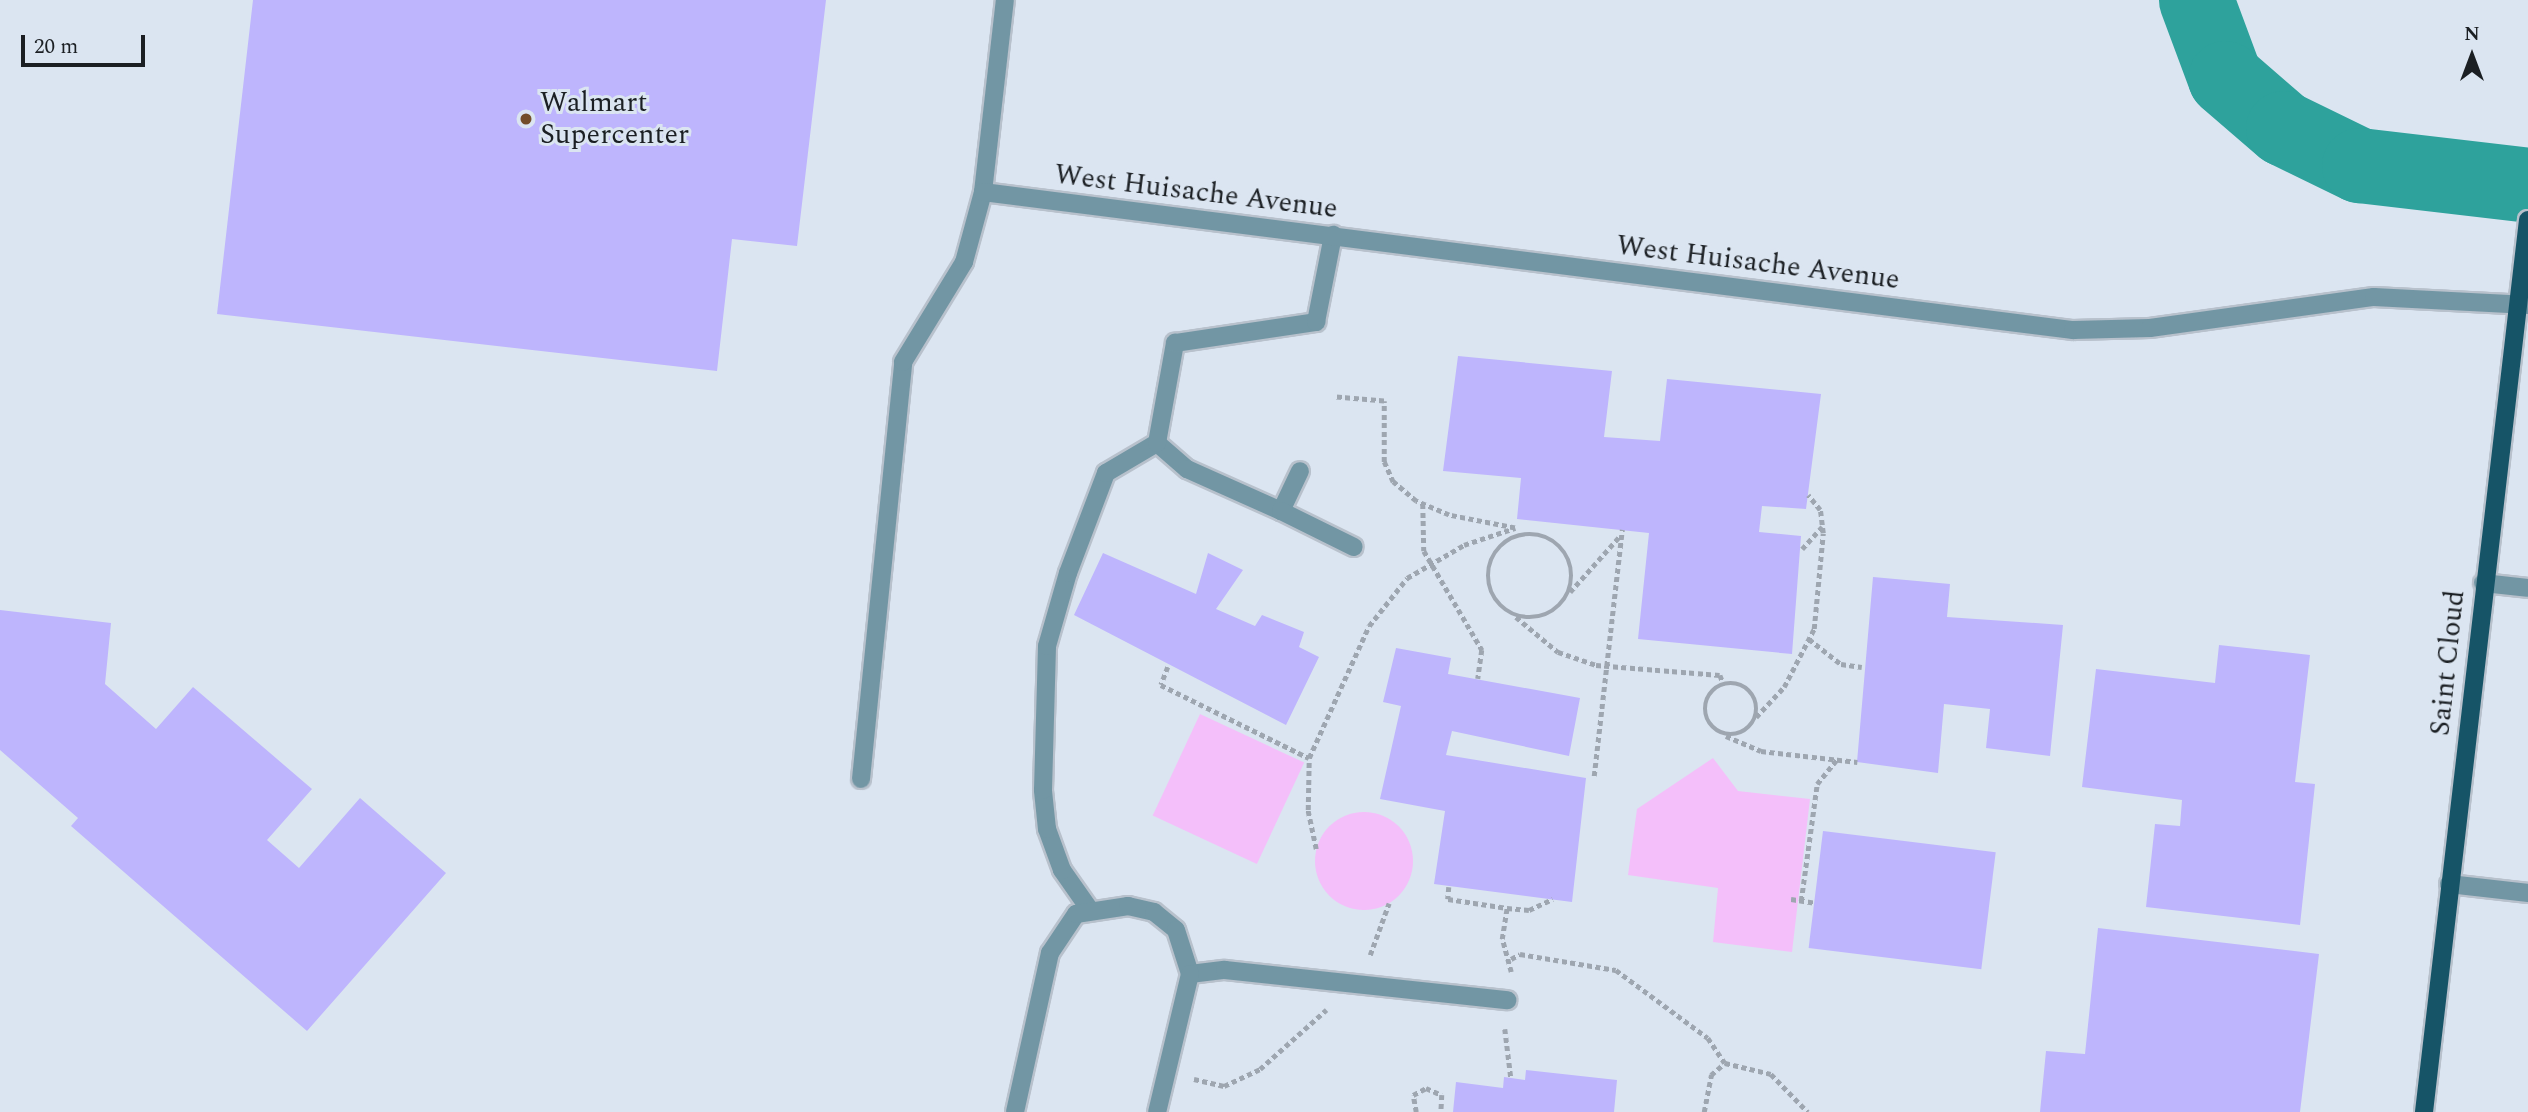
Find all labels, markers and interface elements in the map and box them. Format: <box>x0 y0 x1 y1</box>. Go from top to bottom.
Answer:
text: N <box>2464 20 2480 49</box>
scale bar <box>24 21 149 65</box>
north arrow <box>2437 21 2507 91</box>
text: 20 m <box>34 31 78 63</box>
place label: Walmart Supercenter <box>540 86 689 152</box>
marker: Walmart Supercenter <box>518 111 534 127</box>
street label: West Huisache Avenue <box>1053 158 1339 226</box>
street label: West Huisache Avenue <box>1615 229 1901 297</box>
street label: Saint Cloud <box>2424 589 2472 737</box>

